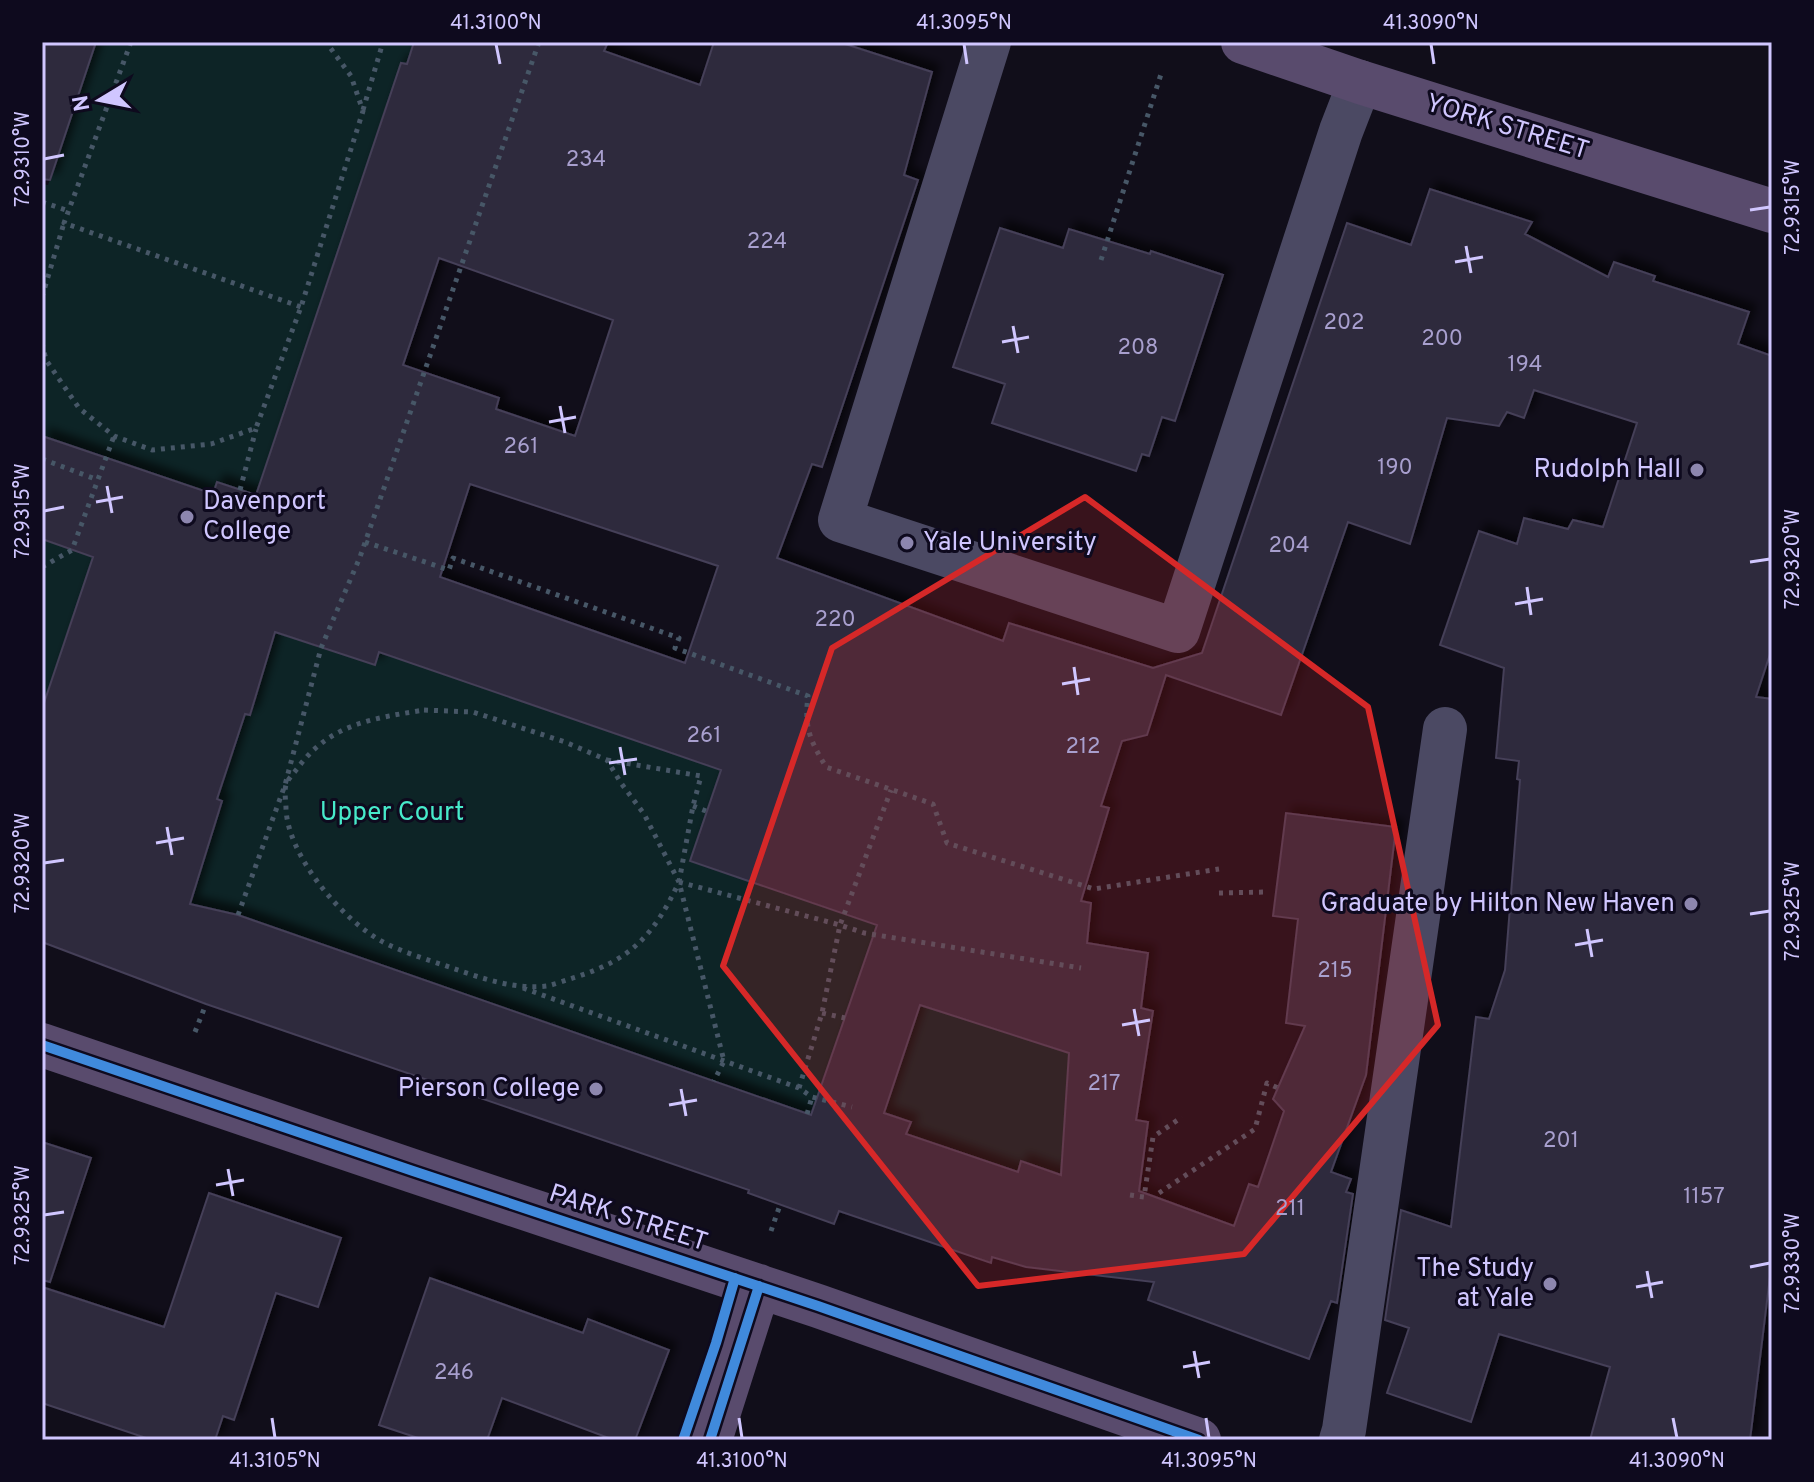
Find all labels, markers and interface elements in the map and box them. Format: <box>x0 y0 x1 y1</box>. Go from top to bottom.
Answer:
text: 41.3100°N <box>450 11 542 37</box>
text: 41.3095°N <box>916 11 1012 37</box>
text: 41.3090°N <box>1383 11 1479 37</box>
north arrow <box>60 60 140 140</box>
street label: YORK STREET <box>1421 87 1593 169</box>
text: N <box>68 93 97 113</box>
text: 72.9310°W <box>11 111 37 207</box>
house number: 234 <box>566 147 606 174</box>
text: 72.9315°W <box>1781 159 1807 255</box>
house number: 224 <box>747 229 787 256</box>
house number: 202 <box>1323 310 1365 337</box>
house number: 200 <box>1421 326 1463 353</box>
house number: 208 <box>1117 335 1159 362</box>
house number: 194 <box>1507 352 1543 379</box>
house number: 261 <box>504 434 538 461</box>
place label: Rudolph Hall <box>1534 454 1681 487</box>
house number: 190 <box>1377 455 1413 482</box>
marker: Rudolph Hall <box>1688 461 1706 479</box>
text: 72.9315°W <box>11 463 37 559</box>
place label: Davenport College <box>203 486 326 549</box>
marker: Davenport College <box>178 508 196 526</box>
text: 72.9320°W <box>1781 509 1807 609</box>
place label: Yale University <box>923 527 1097 560</box>
house number: 204 <box>1268 533 1310 560</box>
marker: Yale University <box>898 534 916 552</box>
house number: 220 <box>814 607 856 634</box>
house number: 261 <box>687 723 721 750</box>
house number: 212 <box>1065 734 1101 761</box>
park label: Upper Court <box>320 797 464 830</box>
text: 72.9320°W <box>11 813 37 913</box>
text: 72.9325°W <box>1781 861 1807 961</box>
place label: Graduate by Hilton New Haven <box>1320 888 1675 921</box>
marker: Graduate by Hilton New Haven <box>1682 895 1700 913</box>
house number: 215 <box>1317 958 1353 985</box>
house number: 217 <box>1087 1071 1121 1098</box>
place label: Pierson College <box>398 1073 580 1106</box>
marker: Pierson College <box>587 1080 605 1098</box>
house number: 201 <box>1543 1128 1579 1155</box>
text: 72.9325°W <box>11 1165 37 1265</box>
street label: PARK STREET <box>544 1178 712 1260</box>
house number: 1157 <box>1683 1184 1725 1211</box>
house number: 211 <box>1275 1196 1305 1223</box>
text: 72.9330°W <box>1781 1213 1807 1313</box>
place label: The Study at Yale <box>1416 1253 1534 1316</box>
marker: The Study at Yale <box>1541 1275 1559 1293</box>
house number: 246 <box>434 1360 474 1387</box>
text: 41.3105°N <box>229 1449 321 1475</box>
text: 41.3100°N <box>696 1449 788 1475</box>
text: 41.3095°N <box>1161 1449 1257 1475</box>
text: 41.3090°N <box>1629 1449 1725 1475</box>

